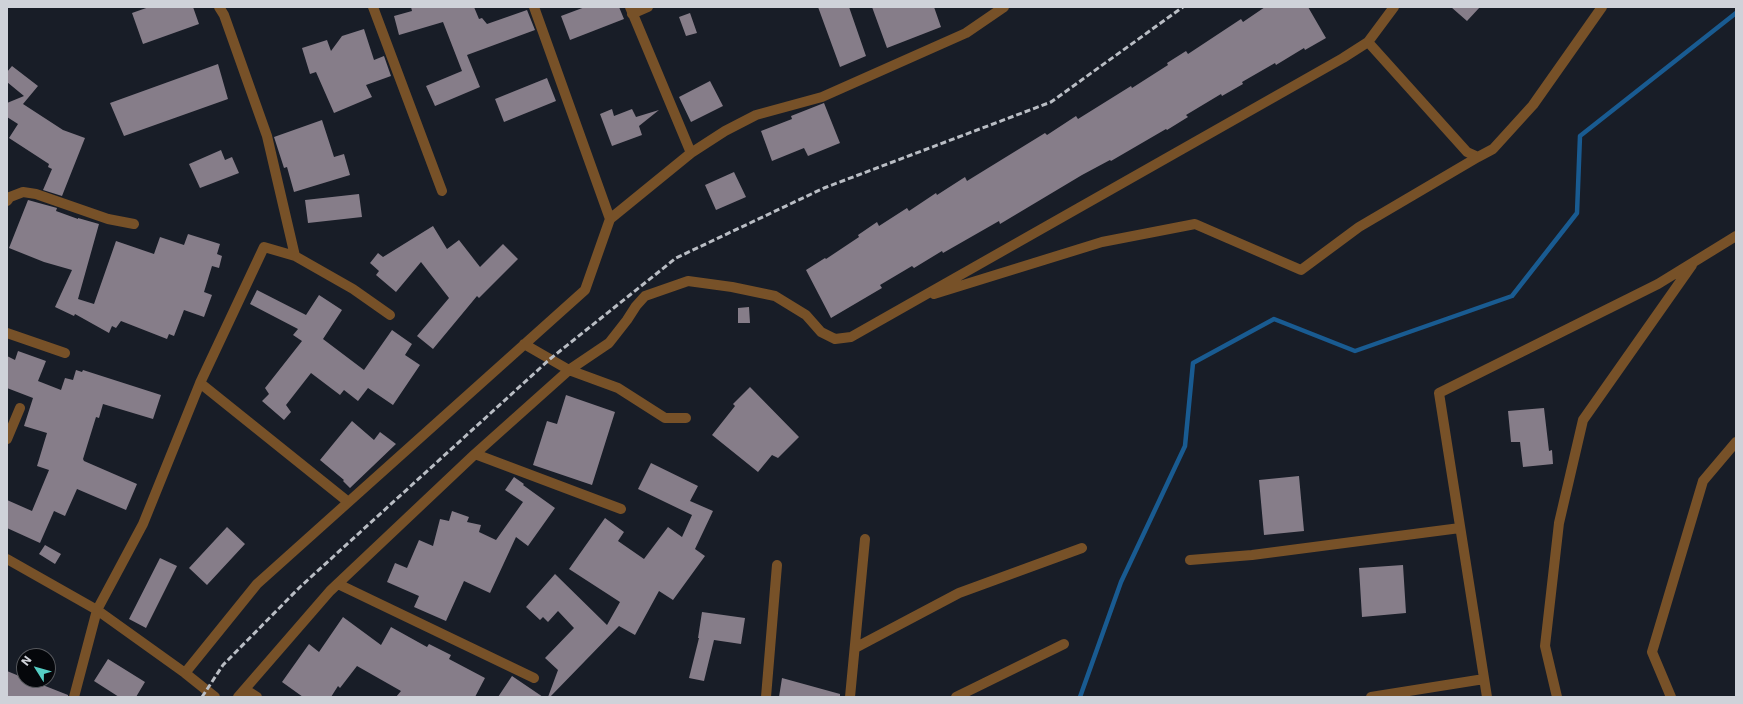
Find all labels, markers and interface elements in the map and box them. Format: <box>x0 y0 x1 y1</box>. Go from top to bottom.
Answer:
north arrow <box>16 648 56 688</box>
text: N <box>19 653 35 669</box>

